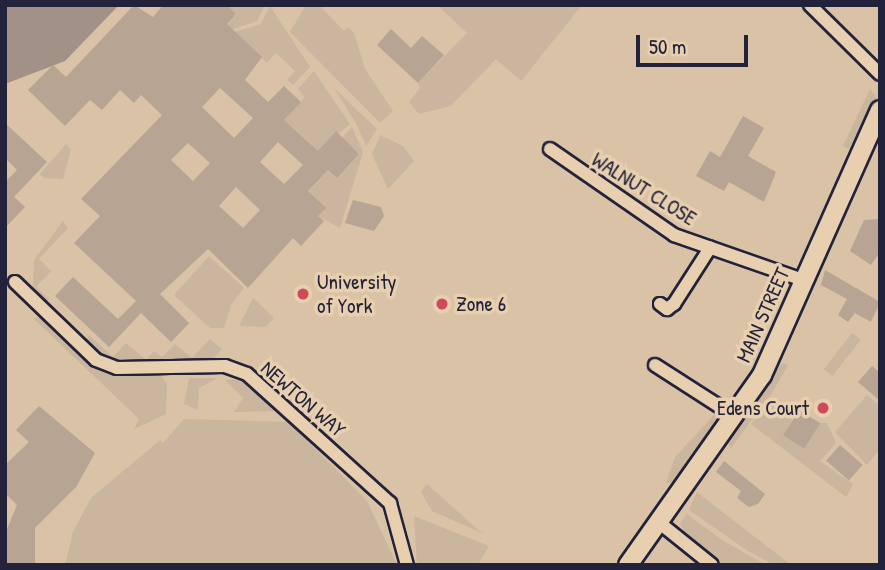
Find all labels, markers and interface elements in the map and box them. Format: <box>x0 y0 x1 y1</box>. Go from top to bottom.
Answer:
scale bar <box>640 21 752 65</box>
text: 50 m <box>649 32 686 61</box>
street label: WALNUT CLOSE <box>587 147 701 231</box>
street label: MAIN STREET <box>731 264 795 366</box>
place label: University of York <box>317 269 396 319</box>
marker: University of York <box>295 286 311 302</box>
place label: Zone 6 <box>456 291 506 317</box>
marker: Zone 6 <box>434 296 450 312</box>
street label: NEWTON WAY <box>256 356 350 442</box>
place label: Edens Court <box>717 395 809 421</box>
marker: Edens Court <box>815 400 831 416</box>

